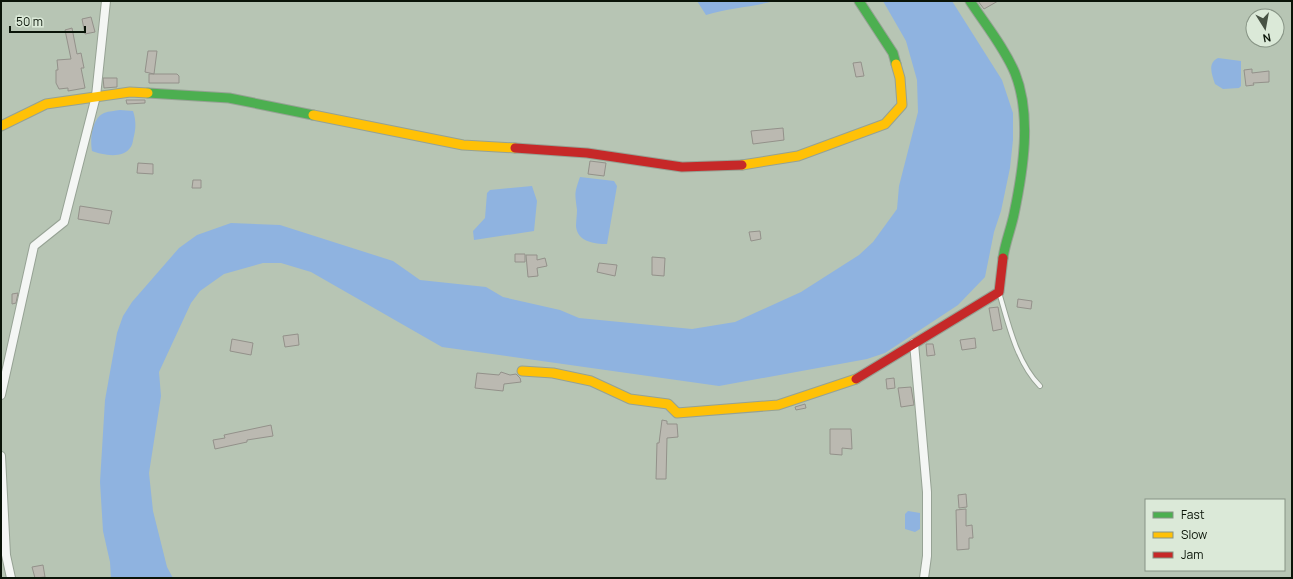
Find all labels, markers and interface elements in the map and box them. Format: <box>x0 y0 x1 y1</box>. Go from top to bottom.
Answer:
scale bar <box>10 8 85 34</box>
north arrow <box>1245 8 1285 48</box>
text: 50 m <box>16 13 43 30</box>
text: N <box>1262 30 1272 46</box>
legend <box>1145 499 1285 571</box>
text: Fast <box>1181 506 1205 523</box>
text: Slow <box>1181 526 1207 543</box>
text: Jam <box>1181 546 1203 563</box>

